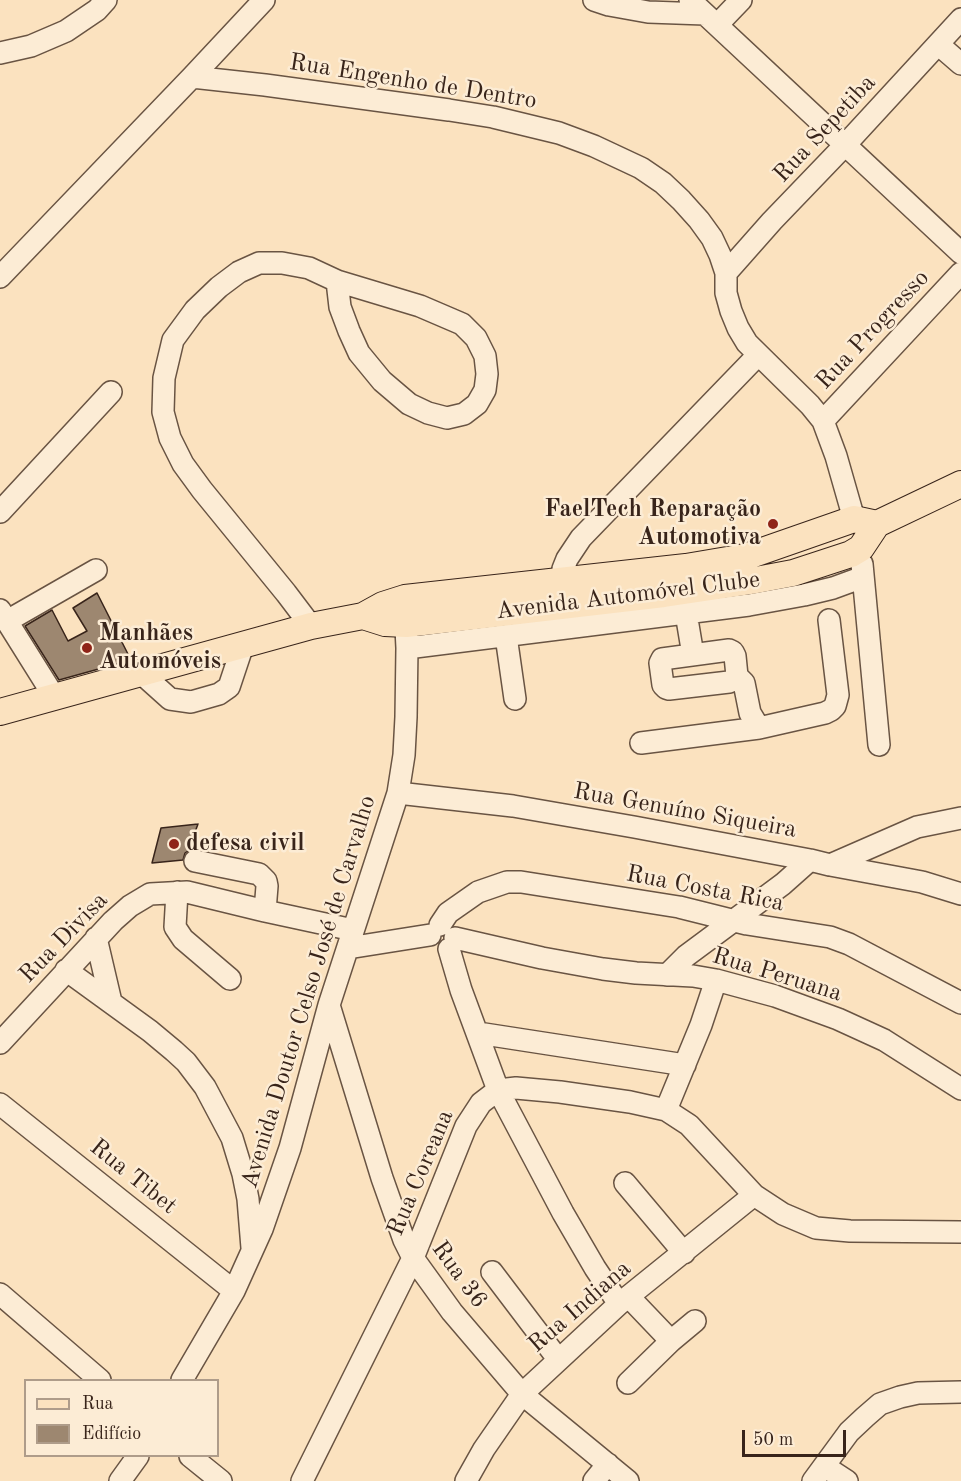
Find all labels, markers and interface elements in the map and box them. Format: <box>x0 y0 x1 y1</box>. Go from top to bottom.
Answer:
street label: Rua Engenho de Dentro <box>287 48 539 116</box>
street label: Rua Sepetiba <box>768 69 882 189</box>
street label: Rua Progresso <box>810 264 936 396</box>
place label: FaelTech Reparação Automotiva <box>544 496 761 552</box>
marker: FaelTech Reparação Automotiva <box>766 517 780 531</box>
street label: Avenida Automóvel Clube <box>494 566 762 626</box>
place label: Manhães Automóveis <box>99 620 221 676</box>
marker: Manhães Automóveis <box>80 641 94 655</box>
street label: Rua Genuíno Siqueira <box>571 777 799 845</box>
street label: Avenida Doutor Celso José de Carvalho <box>235 792 383 1192</box>
place label: defesa civil <box>186 830 305 858</box>
marker: defesa civil <box>167 837 181 851</box>
street label: Rua Costa Rica <box>624 860 786 918</box>
street label: Rua Divisa <box>14 887 114 989</box>
street label: Rua Peruana <box>709 942 845 1008</box>
street label: Rua Coreana <box>382 1106 460 1240</box>
street label: Rua Tibet <box>84 1133 182 1221</box>
street label: Rua 36 <box>425 1236 493 1314</box>
street label: Rua Indiana <box>523 1255 637 1359</box>
legend <box>24 1379 219 1457</box>
text: Rua <box>82 1395 113 1413</box>
scale bar <box>745 1418 848 1456</box>
text: Edifício <box>82 1425 141 1443</box>
text: 50 m <box>753 1431 793 1449</box>

